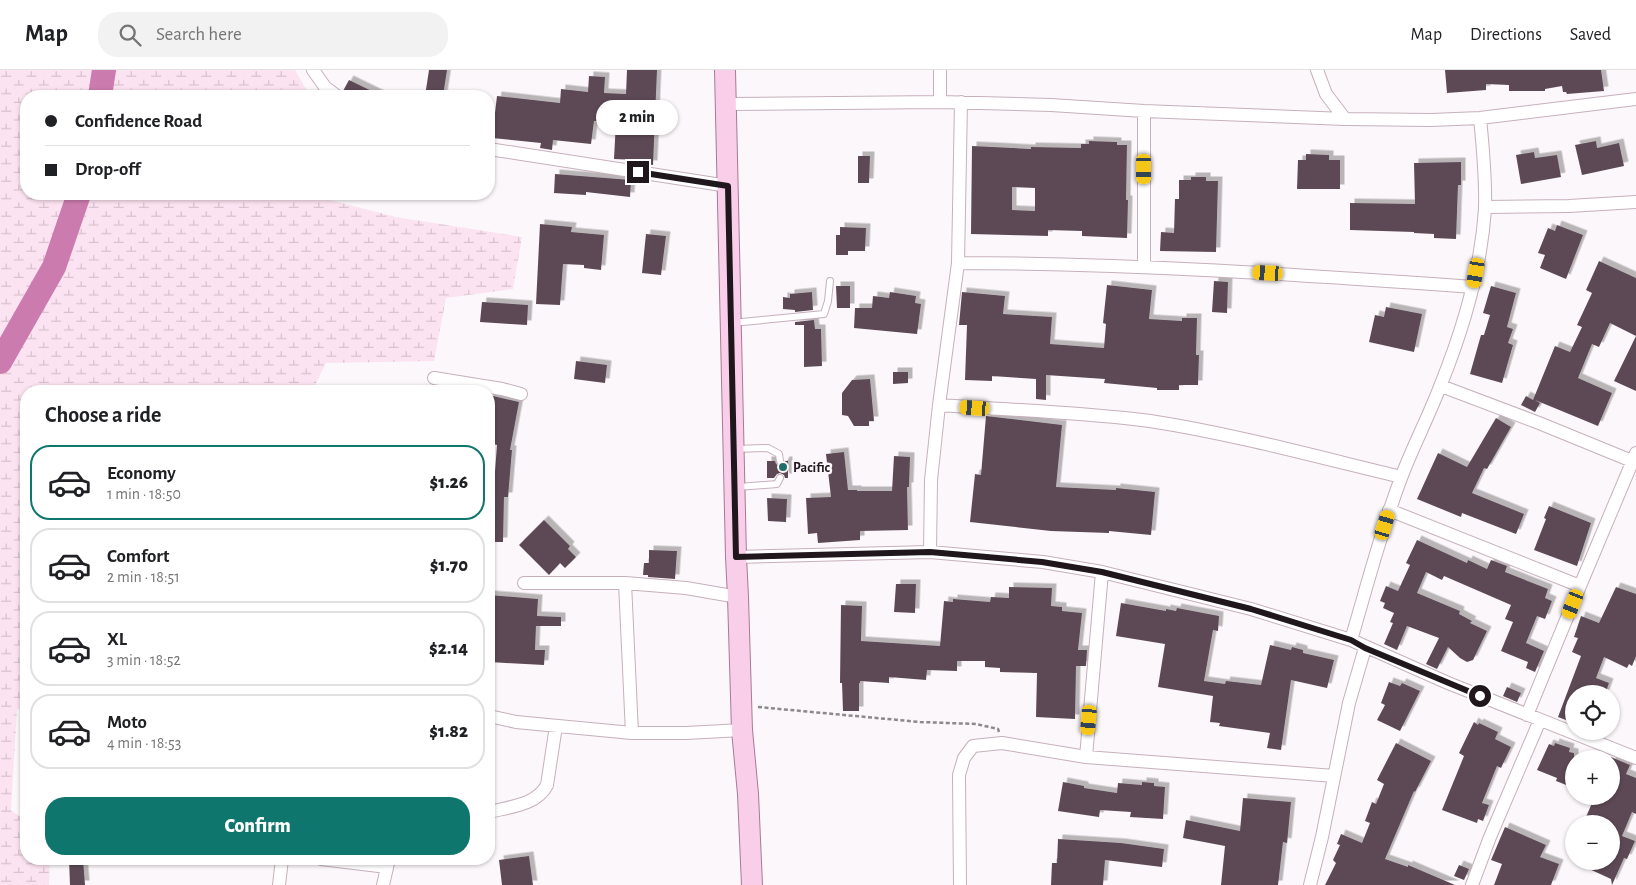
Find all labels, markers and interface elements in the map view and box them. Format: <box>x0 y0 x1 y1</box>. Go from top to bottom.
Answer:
search box <box>98 12 448 57</box>
icon: search <box>116 21 144 49</box>
text: Map <box>25 22 68 46</box>
text: Search here <box>156 25 242 44</box>
text: Map <box>1411 26 1442 44</box>
text: Directions <box>1470 26 1542 44</box>
text: Saved <box>1570 26 1611 44</box>
callout: 2 min <box>597 99 679 134</box>
text: 2 min <box>619 109 655 125</box>
text: Confidence Road <box>75 112 202 131</box>
car <box>1136 154 1151 184</box>
text: Drop-off <box>75 160 140 179</box>
route end <box>627 161 649 183</box>
car <box>1466 257 1485 289</box>
car <box>1252 265 1283 281</box>
car <box>959 399 990 417</box>
text: Choose a ride <box>45 404 161 426</box>
icon: car <box>47 460 92 505</box>
marker: Pacific <box>777 461 789 473</box>
place label: Pacific <box>793 461 831 475</box>
text: Economy <box>107 464 176 483</box>
text: $1.26 <box>430 473 468 492</box>
text: 1 min · 18:50 <box>107 486 181 502</box>
car <box>1373 508 1396 542</box>
icon: car <box>47 543 92 588</box>
text: Comfort <box>107 547 169 566</box>
text: $1.70 <box>430 556 468 575</box>
text: 2 min · 18:51 <box>107 569 180 585</box>
car <box>1560 587 1585 621</box>
icon: car <box>47 626 92 671</box>
text: XL <box>107 630 127 649</box>
text: $2.14 <box>429 639 468 658</box>
text: 3 min · 18:52 <box>107 652 181 668</box>
route start <box>1469 685 1491 707</box>
map controls <box>1565 685 1620 870</box>
button: locate <box>1565 685 1620 740</box>
car <box>1080 704 1097 736</box>
icon: car <box>47 709 92 754</box>
text: Moto <box>107 713 147 732</box>
text: $1.82 <box>429 722 468 741</box>
text: 4 min · 18:53 <box>107 735 181 751</box>
button: + <box>1565 750 1620 805</box>
button: Confirm <box>45 797 470 855</box>
button: − <box>1565 815 1620 870</box>

